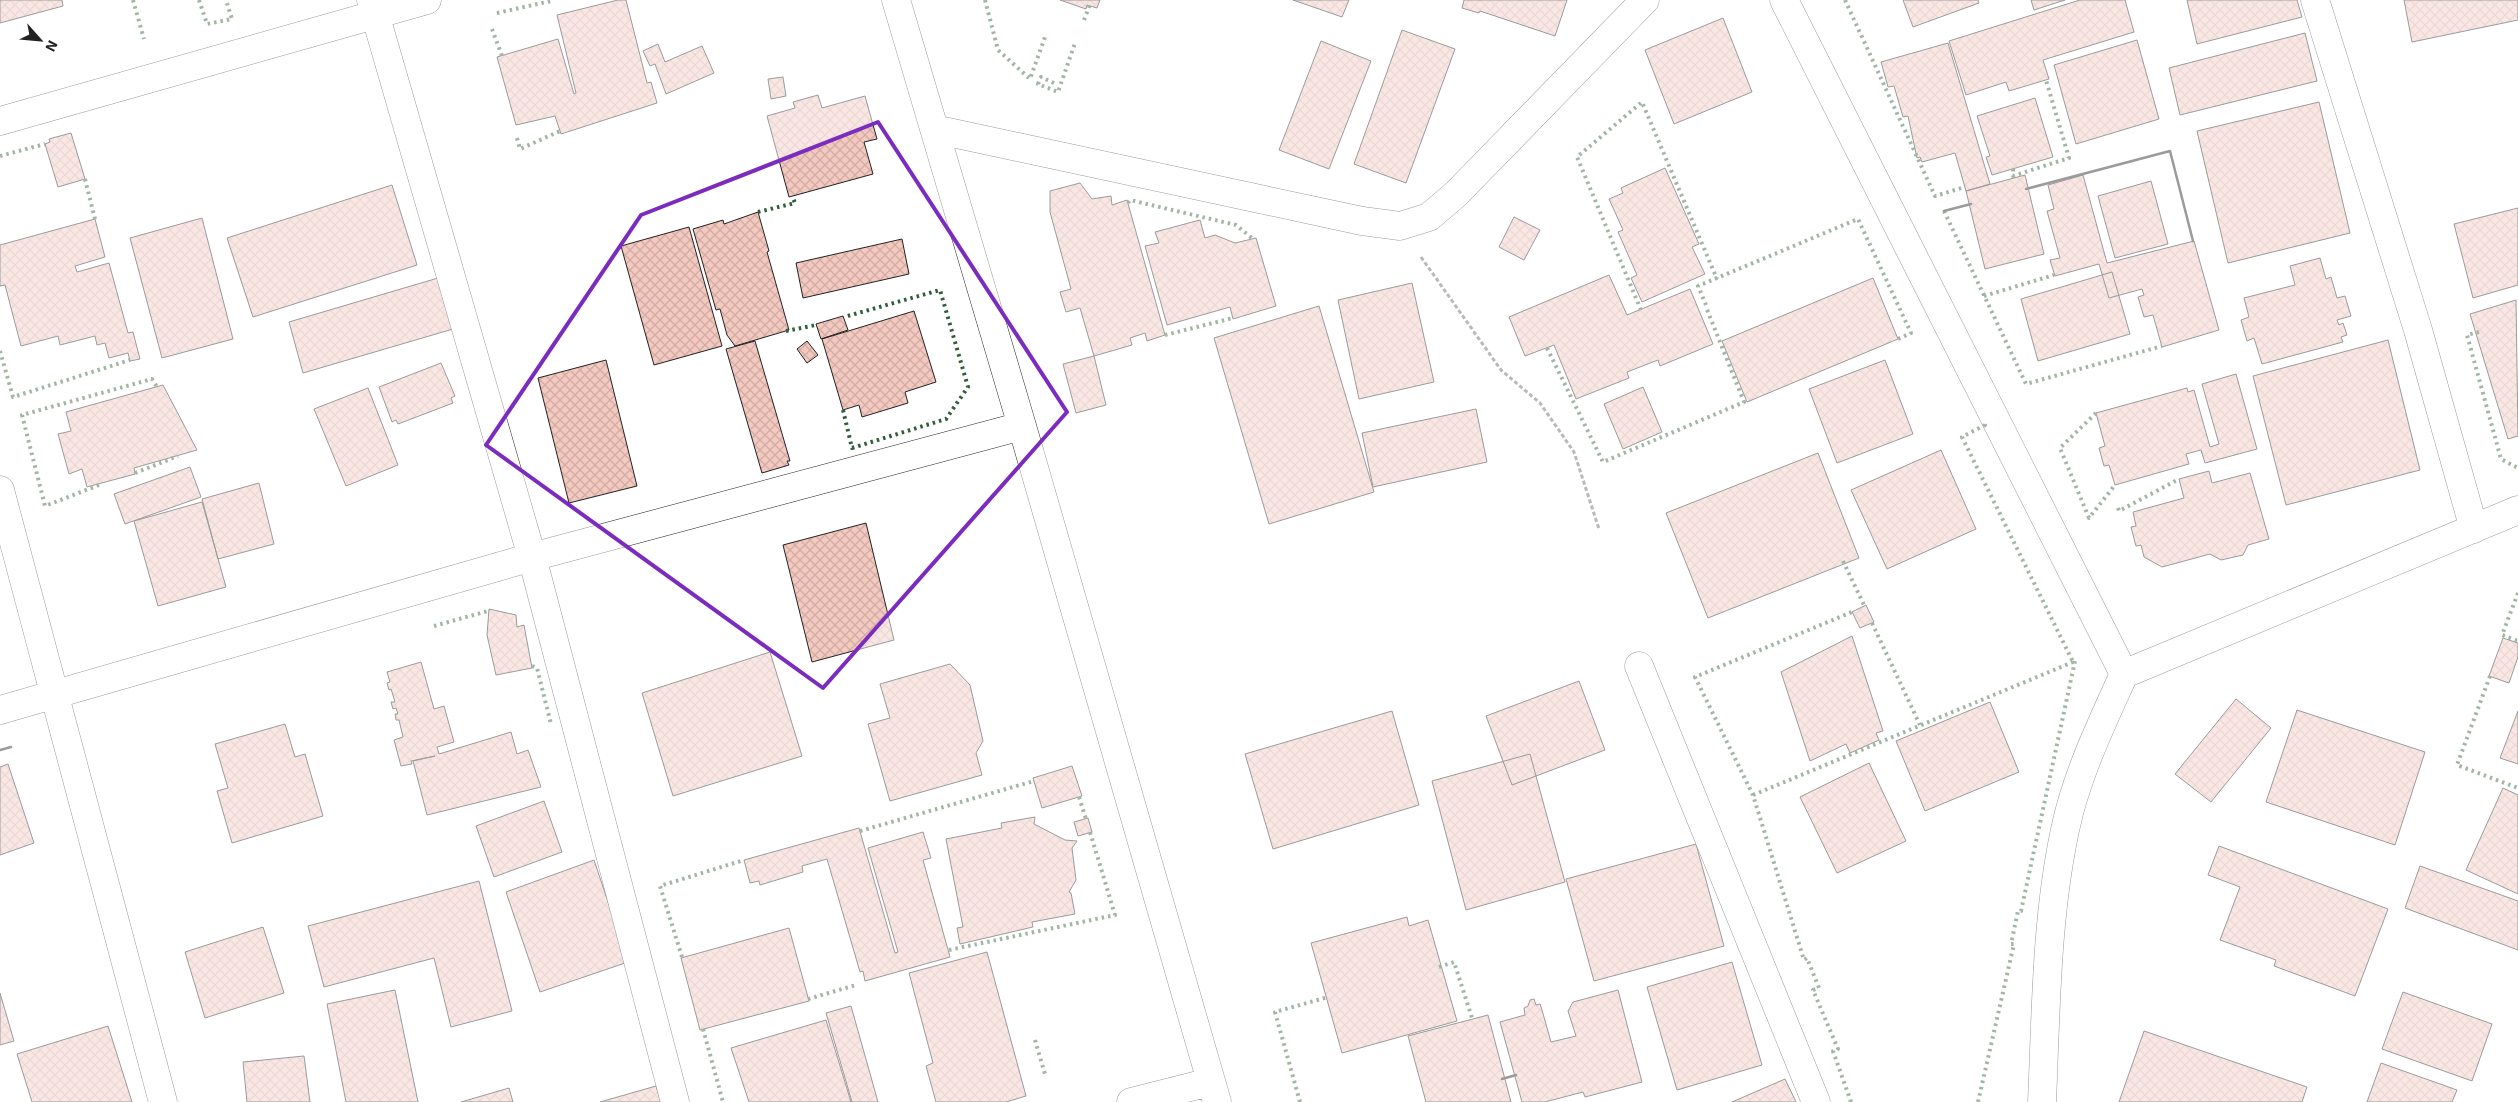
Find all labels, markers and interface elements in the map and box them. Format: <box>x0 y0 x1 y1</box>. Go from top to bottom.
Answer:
north arrow <box>15 15 65 65</box>
text: N <box>42 38 62 54</box>

